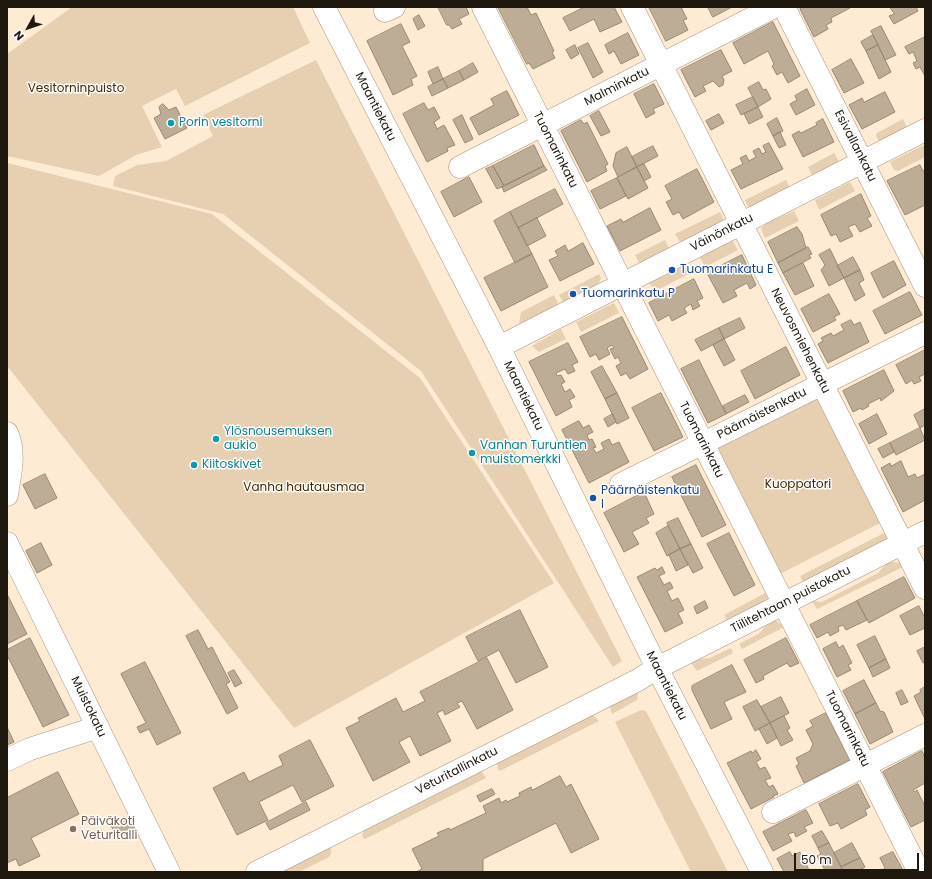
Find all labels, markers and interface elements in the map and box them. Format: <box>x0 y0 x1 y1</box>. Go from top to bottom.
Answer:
north arrow <box>8 8 48 48</box>
text: N <box>10 27 28 44</box>
street label: Malminkatu <box>582 65 652 109</box>
street label: Maantiekatu <box>351 70 399 144</box>
park label: Vesitorninpuisto <box>28 82 124 96</box>
street label: Esivallankatu <box>831 108 879 184</box>
street label: Tuomarinkatu <box>530 109 580 191</box>
place label: Porin vesitorni <box>179 116 262 130</box>
marker: Porin vesitorni <box>166 118 176 128</box>
street label: Väinönkatu <box>688 211 756 255</box>
place label: Tuomarinkatu E <box>680 263 773 277</box>
marker: Tuomarinkatu E <box>667 265 677 275</box>
street label: Neuvosmiehenkatu <box>767 286 833 396</box>
place label: Tuomarinkatu P <box>581 287 675 301</box>
marker: Tuomarinkatu P <box>568 289 578 299</box>
street label: Maantiekatu <box>500 359 546 433</box>
street label: Päärnäistenkatu <box>715 385 809 443</box>
street label: Tuomarinkatu <box>676 399 726 481</box>
place label: Ylösnousemuksen aukio <box>224 425 332 453</box>
marker: Ylösnousemuksen aukio <box>211 434 221 444</box>
place label: Vanhan Turuntien muistomerkki <box>480 439 587 467</box>
marker: Vanhan Turuntien muistomerkki <box>467 448 477 458</box>
place label: Kiitoskivet <box>202 458 261 472</box>
marker: Kiitoskivet <box>189 460 199 470</box>
park label: Kuoppatori <box>765 478 831 492</box>
park label: Vanha hautausmaa <box>243 481 365 495</box>
place label: Päärnäistenkatu I <box>601 484 699 512</box>
marker: Päärnäistenkatu I <box>588 493 598 503</box>
street label: Tiilitehtaan puistokatu <box>729 563 853 637</box>
street label: Maantiekatu <box>642 649 690 723</box>
street label: Muistokatu <box>67 674 109 740</box>
street label: Tuomarinkatu <box>822 688 872 770</box>
street label: Veturitallinkatu <box>413 744 501 798</box>
place label: Päiväkoti Veturitalli <box>81 815 137 843</box>
marker: Päiväkoti Veturitalli <box>68 824 78 834</box>
scale bar <box>796 845 921 871</box>
text: 50 m <box>801 851 832 868</box>

